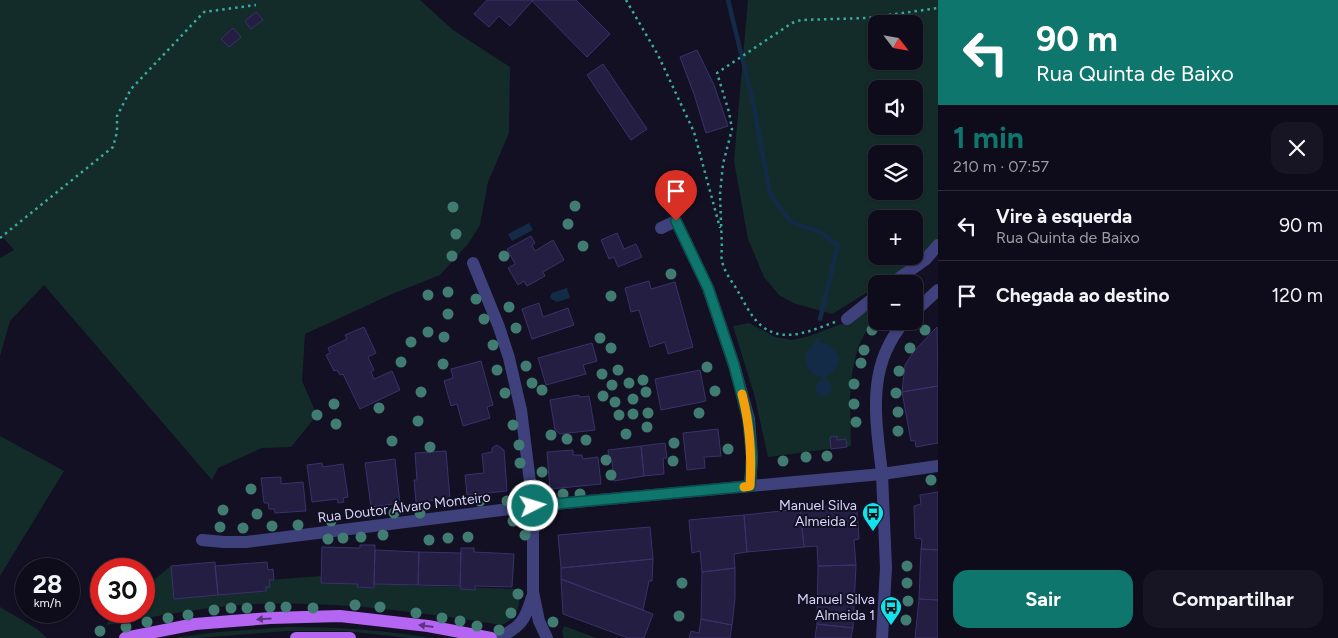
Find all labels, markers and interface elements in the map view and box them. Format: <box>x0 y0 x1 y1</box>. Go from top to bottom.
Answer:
north arrow <box>868 15 922 70</box>
map controls <box>868 15 923 330</box>
text: 90 m <box>1036 18 1118 60</box>
icon: left <box>953 20 1018 85</box>
text: Rua Quinta de Baixo <box>1036 60 1234 87</box>
button: sound <box>868 80 923 135</box>
text: 1 min <box>953 119 1024 156</box>
button: close <box>1271 122 1323 174</box>
button: layers <box>868 145 923 200</box>
text: 210 m · 07:57 <box>953 157 1049 176</box>
pin <box>655 170 697 221</box>
icon: arrive <box>662 177 690 205</box>
text: Vire à esquerda <box>996 205 1132 228</box>
button: + <box>868 210 923 265</box>
icon: left <box>953 212 981 240</box>
text: 90 m <box>1279 214 1323 237</box>
text: Rua Quinta de Baixo <box>996 228 1140 247</box>
button: − <box>868 275 923 330</box>
icon: arrive <box>953 282 981 310</box>
text: Chegada ao destino <box>996 284 1169 307</box>
text: 120 m <box>1271 284 1323 307</box>
position arrow <box>506 479 558 531</box>
street label: Rua Doutor Álvaro Monteiro <box>317 488 492 527</box>
place label: Manuel Silva Almeida 2 <box>779 497 857 530</box>
bus stop icon: Manuel Silva Almeida 2 <box>861 501 885 532</box>
speed limit sign: 30 <box>90 558 155 623</box>
text: 28 <box>33 569 62 599</box>
button: Sair <box>953 570 1133 628</box>
button: Compartilhar <box>1143 570 1323 628</box>
place label: Manuel Silva Almeida 1 <box>797 591 875 624</box>
bus stop icon: Manuel Silva Almeida 1 <box>879 595 903 626</box>
text: km/h <box>34 596 61 610</box>
one-way arrow <box>256 615 272 623</box>
one-way arrow <box>418 622 434 630</box>

